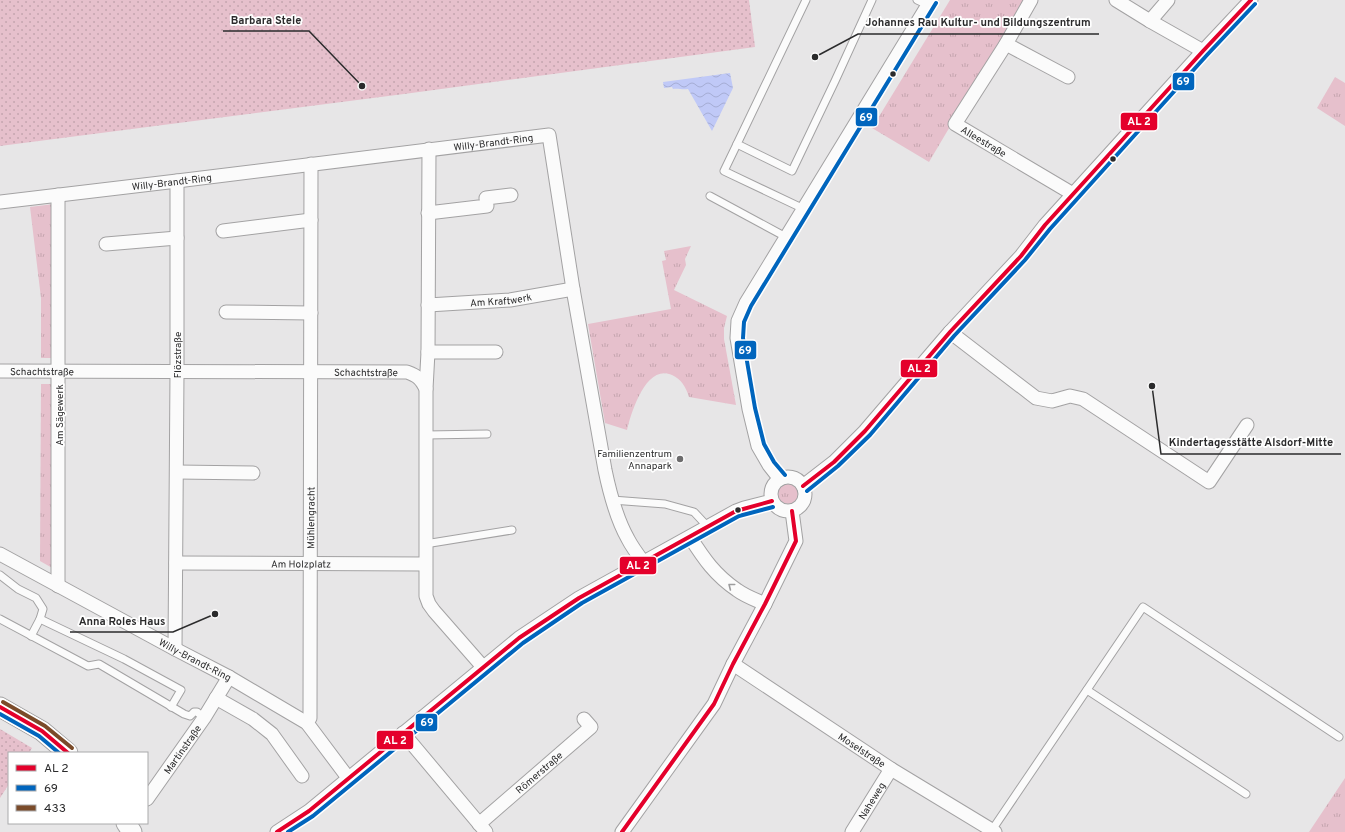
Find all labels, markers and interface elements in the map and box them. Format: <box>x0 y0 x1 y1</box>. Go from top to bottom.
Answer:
callout: Barbara Stele <box>223 8 309 31</box>
callout: Johannes Rau Kultur- und Bildungszentrum <box>858 11 1099 34</box>
text: Barbara Stele <box>231 14 301 28</box>
text: Johannes Rau Kultur- und Bildungszentrum <box>865 16 1091 30</box>
unlabelled marker <box>888 69 898 79</box>
line badge: 69 <box>1172 72 1195 91</box>
text: 69 <box>1176 75 1190 89</box>
line badge: 69 <box>855 107 878 127</box>
text: 69 <box>859 111 873 125</box>
line badge: AL 2 <box>1120 112 1158 131</box>
text: AL 2 <box>1127 115 1151 129</box>
street label: Alleestraße <box>958 124 1008 161</box>
street label: Willy-Brandt-Ring <box>453 132 534 155</box>
unlabelled marker <box>1108 154 1118 164</box>
street label: Willy-Brandt-Ring <box>131 172 213 194</box>
street label: Am Kraftwerk <box>470 291 533 310</box>
street label: Flözstraße <box>172 332 185 378</box>
line badge: 69 <box>734 340 757 360</box>
text: 69 <box>738 344 752 358</box>
line badge: AL 2 <box>900 359 938 378</box>
text: AL 2 <box>907 362 931 376</box>
street label: Schachtstraße <box>10 366 74 379</box>
street label: Schachtstraße <box>334 367 398 380</box>
street label: Am Sägewerk <box>54 384 67 446</box>
callout: Kindertagesstätte Alsdorf-Mitte <box>1161 431 1341 454</box>
text: Kindertagesstätte Alsdorf-Mitte <box>1169 436 1333 450</box>
place label: Familienzentrum Annapark <box>597 448 672 473</box>
marker: Familienzentrum Annapark <box>675 454 685 464</box>
street label: Mühlengracht <box>305 486 318 549</box>
unlabelled marker <box>733 505 743 515</box>
line badge: AL 2 <box>619 556 657 575</box>
street label: Am Holzplatz <box>271 558 331 572</box>
text: AL 2 <box>626 559 650 573</box>
one-way arrow <box>728 583 735 590</box>
callout: Anna Roles Haus <box>70 609 173 632</box>
text: Anna Roles Haus <box>79 615 165 629</box>
street label: Willy-Brandt-Ring <box>156 636 233 685</box>
line badge: 69 <box>415 713 438 732</box>
text: 69 <box>420 716 434 730</box>
street label: Martinstraße <box>162 723 205 777</box>
line badge: AL 2 <box>376 730 414 750</box>
street label: Moselstraße <box>835 731 887 771</box>
text: AL 2 <box>383 734 407 748</box>
street label: Römerstraße <box>513 749 566 797</box>
legend <box>8 752 148 824</box>
text: AL 2 <box>44 761 69 777</box>
street label: Naheweg <box>856 780 889 822</box>
text: 69 <box>44 781 58 797</box>
text: 433 <box>44 801 66 817</box>

